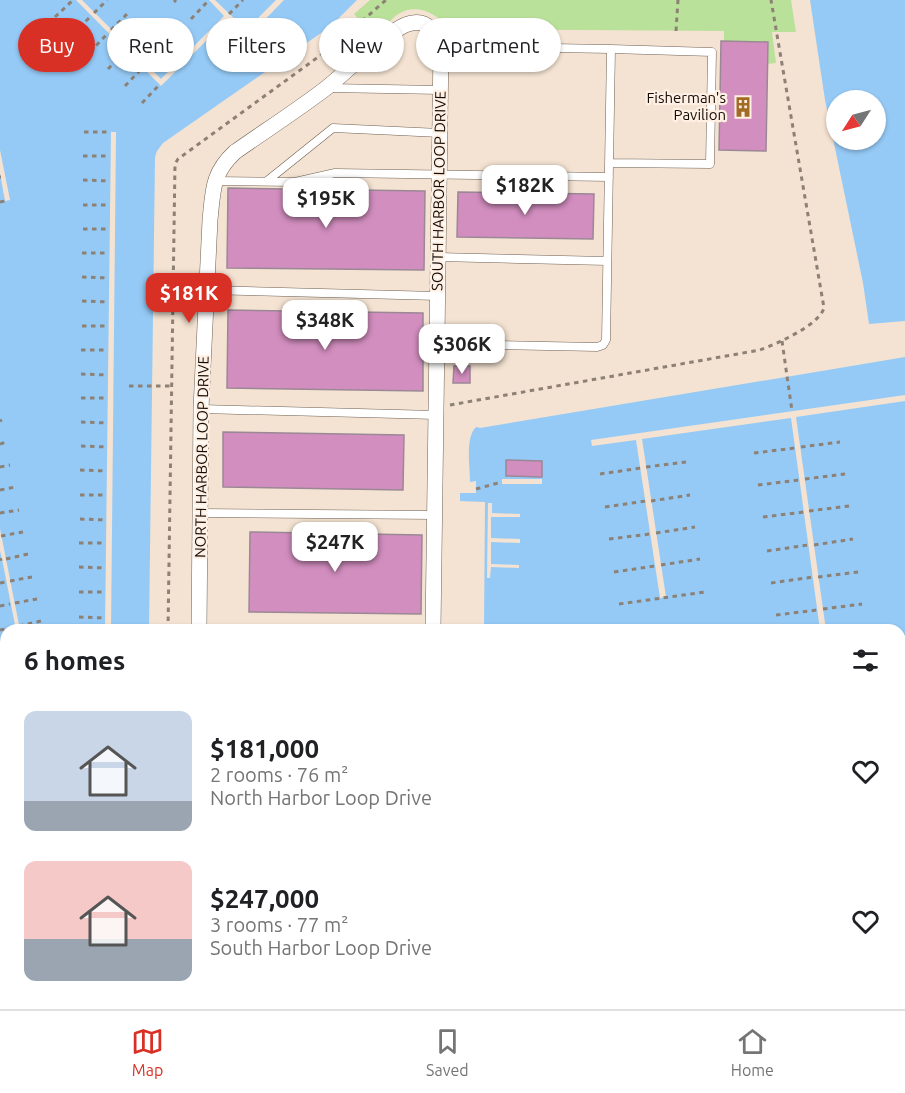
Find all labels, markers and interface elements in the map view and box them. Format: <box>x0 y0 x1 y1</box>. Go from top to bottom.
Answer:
chip: Buy <box>18 18 95 72</box>
chip: Rent <box>107 18 194 72</box>
chip: Filters <box>206 18 307 72</box>
chip: New <box>319 18 404 72</box>
chip: Apartment <box>416 18 561 72</box>
place label: Fisherman's Pavilion <box>646 89 726 123</box>
north arrow <box>826 90 886 150</box>
map controls <box>826 90 886 150</box>
street label: SOUTH HARBOR LOOP DRIVE <box>428 91 449 291</box>
building icon: Fisherman's Pavilion <box>731 95 755 119</box>
pin: $182K <box>483 165 567 216</box>
text: $182K <box>496 173 554 196</box>
pin: $195K <box>284 178 368 229</box>
text: $195K <box>297 186 355 209</box>
pin: $181K <box>147 273 231 324</box>
text: $181K <box>160 281 218 304</box>
pin: $348K <box>283 300 367 351</box>
text: $348K <box>296 308 354 331</box>
pin: $306K <box>420 324 504 375</box>
text: $306K <box>433 332 491 355</box>
street label: NORTH HARBOR LOOP DRIVE <box>191 356 212 558</box>
pin: $247K <box>293 522 377 573</box>
text: $247K <box>306 530 364 553</box>
icon: filters <box>849 644 882 677</box>
text: 6 homes <box>24 646 125 675</box>
text: $181,000 <box>210 734 319 763</box>
icon: home <box>72 735 144 807</box>
icon: heart <box>849 755 882 788</box>
text: 2 rooms · 76 m² <box>210 763 348 786</box>
text: North Harbor Loop Drive <box>210 786 432 809</box>
text: $247,000 <box>210 884 319 913</box>
icon: home <box>72 885 144 957</box>
icon: heart <box>849 905 882 938</box>
text: 3 rooms · 77 m² <box>210 913 348 936</box>
text: South Harbor Loop Drive <box>210 936 432 959</box>
tab: Map <box>131 1025 164 1079</box>
tab: Saved <box>426 1025 469 1079</box>
tab: Home <box>731 1025 774 1079</box>

